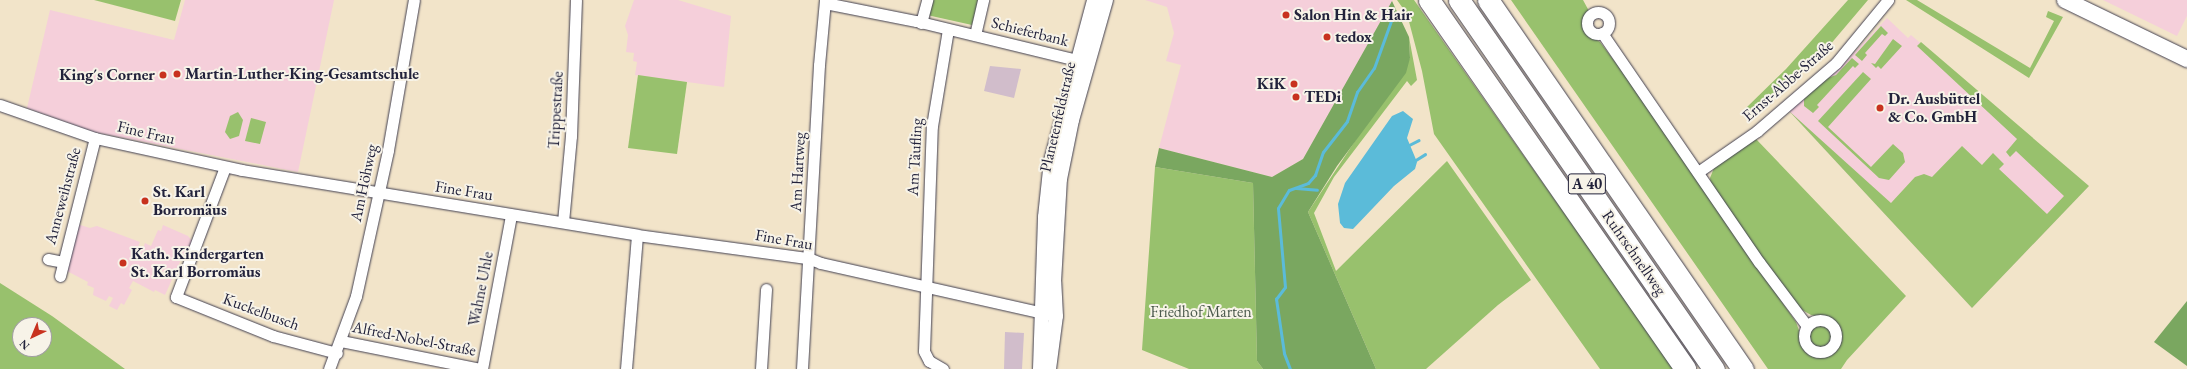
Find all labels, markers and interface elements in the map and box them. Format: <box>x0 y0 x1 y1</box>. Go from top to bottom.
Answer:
place label: Salon Hin & Hair <box>1294 5 1412 25</box>
marker: Salon Hin & Hair <box>1281 10 1291 20</box>
street label: Schieferbank <box>989 13 1071 51</box>
place label: tedox <box>1335 27 1372 47</box>
marker: tedox <box>1322 32 1332 42</box>
street label: Ernst-Abbe-Straße <box>1739 36 1837 126</box>
street label: Planetenfeldstraße <box>1036 60 1080 174</box>
place label: Martin-Luther-King-Gesamtschule <box>185 64 419 84</box>
place label: King´s Corner <box>59 65 155 85</box>
marker: Martin-Luther-King-Gesamtschule <box>172 69 182 79</box>
marker: King´s Corner <box>158 70 168 80</box>
street label: Trippestraße <box>544 71 568 149</box>
place label: KiK <box>1257 74 1286 94</box>
marker: KiK <box>1289 79 1299 89</box>
place label: TEDi <box>1304 87 1341 107</box>
place label: Dr. Ausbüttel & Co. GmbH <box>1888 89 1980 127</box>
marker: TEDi <box>1291 92 1301 102</box>
marker: Dr. Ausbüttel & Co. GmbH <box>1875 103 1885 113</box>
street label: Fine Frau <box>115 117 177 149</box>
street label: Am Täufling <box>903 118 927 196</box>
street label: Am Hartweg <box>786 131 810 213</box>
street label: Am Höhweg <box>346 142 382 224</box>
street label: Anneweihstraße <box>41 146 85 246</box>
road number: A 40 <box>1567 171 1607 197</box>
street label: Fine Frau <box>434 177 494 205</box>
place label: St. Karl Borromäus <box>153 182 227 220</box>
marker: St. Karl Borromäus <box>140 196 150 206</box>
street label: Ruhrschnellweg <box>1598 207 1670 299</box>
street label: Fine Frau <box>754 225 814 255</box>
place label: Kath. Kindergarten St. Karl Borromäus <box>131 244 264 282</box>
street label: Wahne Uhle <box>464 250 498 328</box>
marker: Kath. Kindergarten St. Karl Borromäus <box>118 258 128 268</box>
street label: Kuckelbusch <box>220 289 302 335</box>
park label: Friedhof Marten <box>1150 302 1252 322</box>
north arrow <box>12 317 52 357</box>
street label: Alfred-Nobel-Straße <box>350 318 478 360</box>
text: N <box>16 337 32 353</box>

